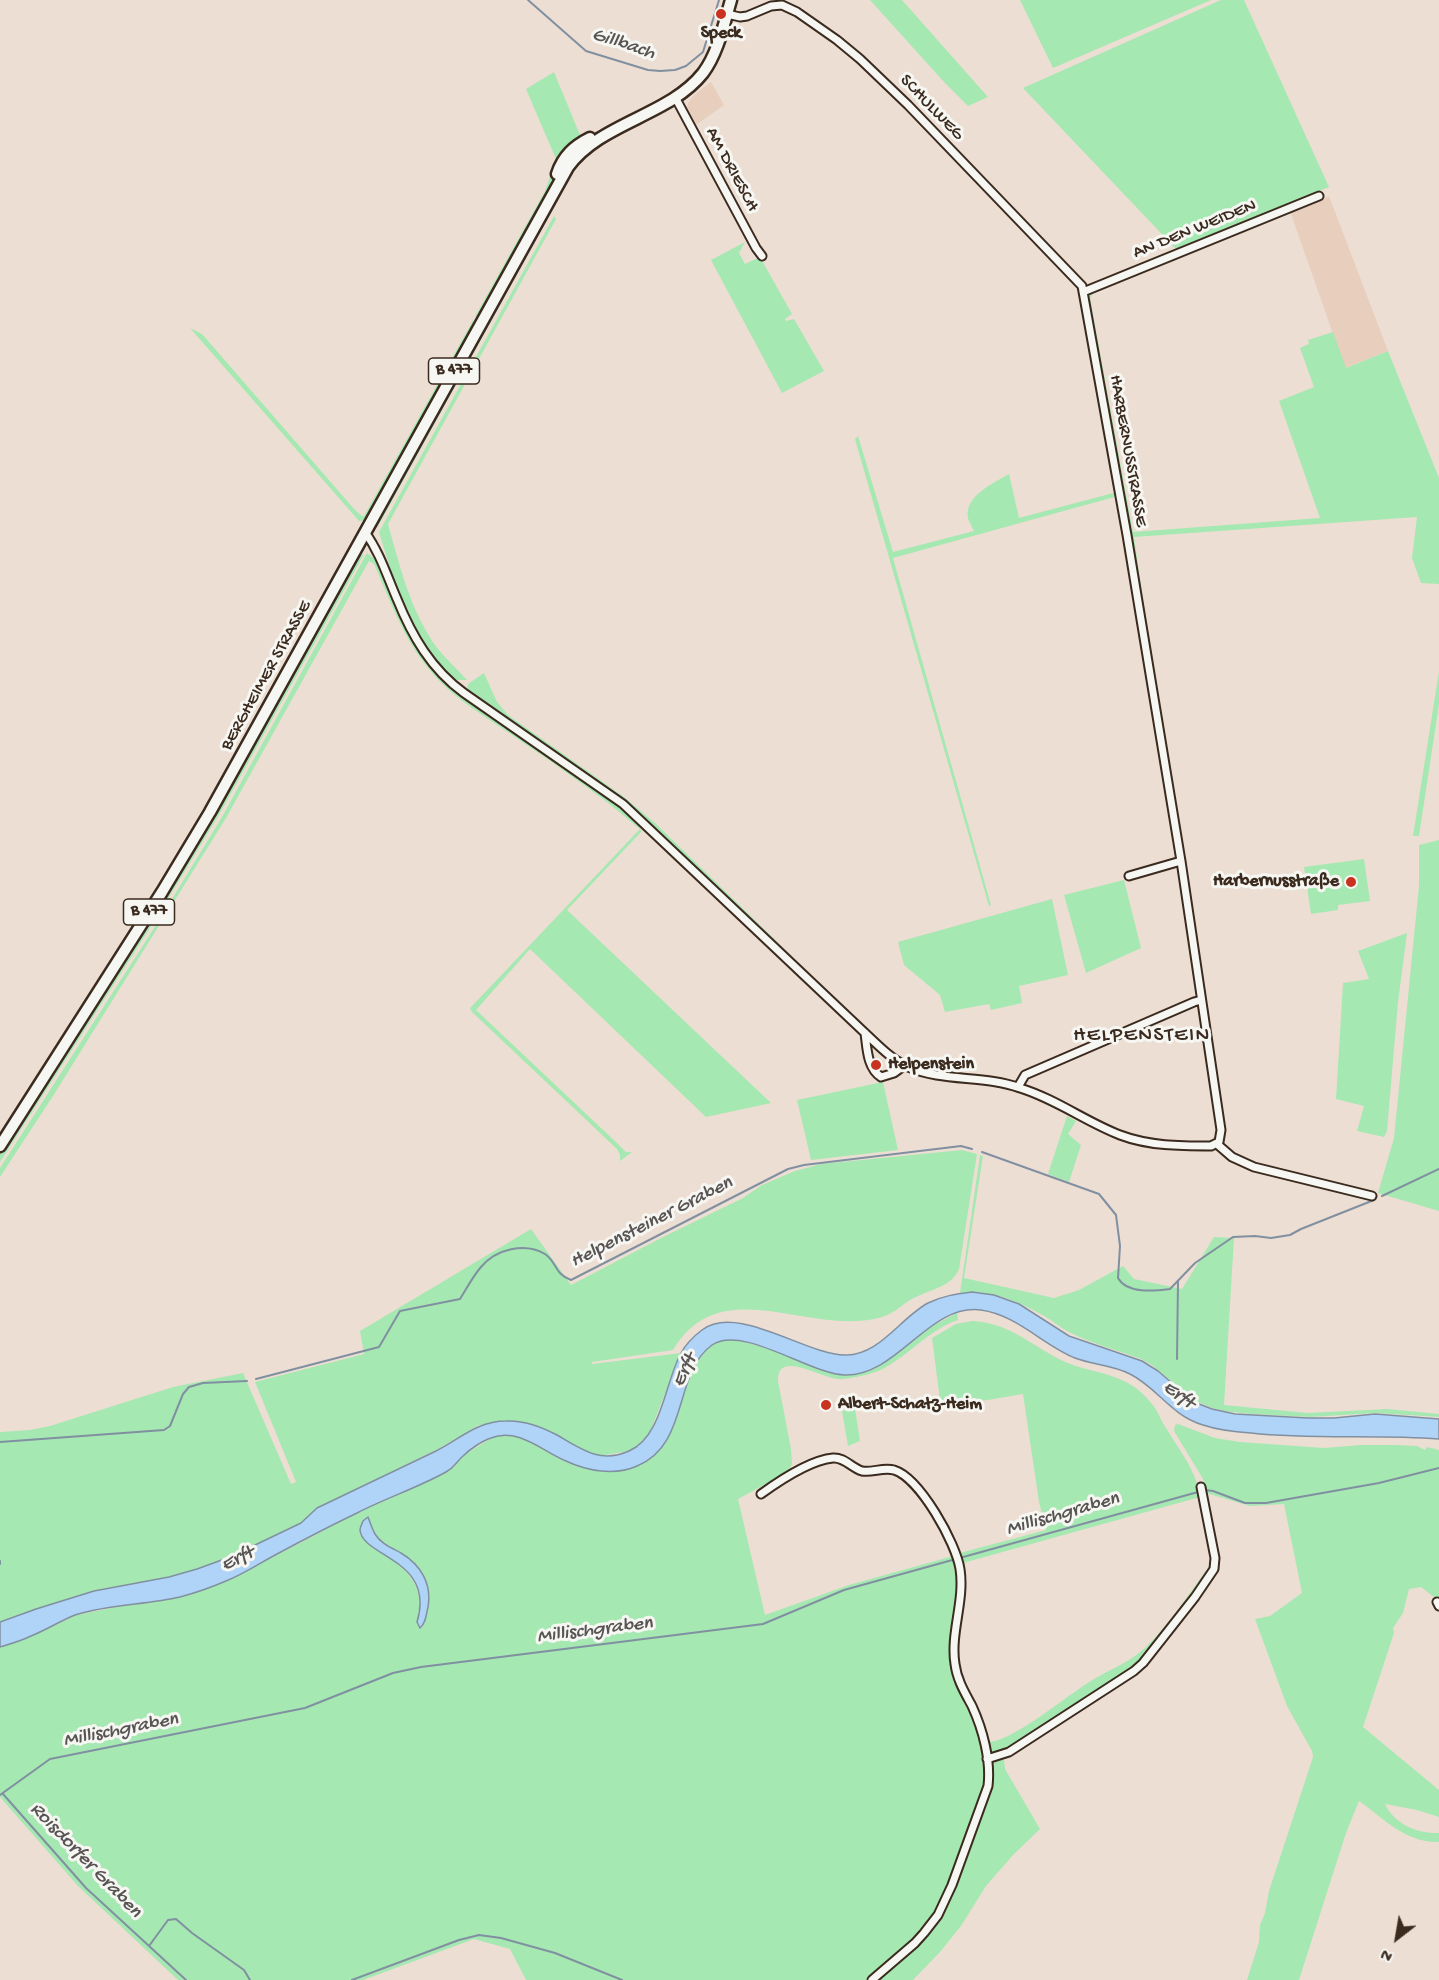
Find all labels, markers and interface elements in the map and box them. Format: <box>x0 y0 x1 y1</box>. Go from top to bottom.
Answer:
marker: Speck <box>714 7 728 21</box>
place label: Speck <box>701 23 741 45</box>
water label: Gillbach <box>588 24 658 66</box>
street label: SCHULWEG <box>894 71 968 145</box>
street label: AM DRIESCH <box>700 124 762 216</box>
street label: AN DEN WEIDEN <box>1130 195 1260 265</box>
road number: B 477 <box>428 358 480 384</box>
street label: HARBERNUSSTRASSE <box>1103 373 1151 529</box>
street label: BERGHEIMER STRASSE <box>217 597 317 755</box>
place label: Harbernusstraße <box>1213 871 1339 893</box>
marker: Harbernusstraße <box>1344 875 1358 889</box>
road number: B 477 <box>124 899 174 925</box>
district label: HELPENSTEIN <box>1073 1024 1211 1050</box>
place label: Helpenstein <box>888 1054 974 1076</box>
marker: Helpenstein <box>869 1058 883 1072</box>
water label: Helpensteiner Graben <box>567 1172 737 1274</box>
water label: Erft <box>668 1351 704 1391</box>
water label: Erft <box>1157 1376 1199 1416</box>
place label: Albert-Schatz-Heim <box>838 1394 982 1416</box>
marker: Albert-Schatz-Heim <box>819 1398 833 1412</box>
water label: Millischgraben <box>1004 1487 1122 1543</box>
water label: Erft <box>218 1542 258 1578</box>
water label: Millischgraben <box>536 1612 654 1650</box>
water label: Millischgraben <box>62 1708 180 1754</box>
water label: Roisdorfer Graben <box>24 1798 146 1924</box>
north arrow <box>1367 1908 1427 1968</box>
text: N <box>1378 1943 1397 1965</box>

